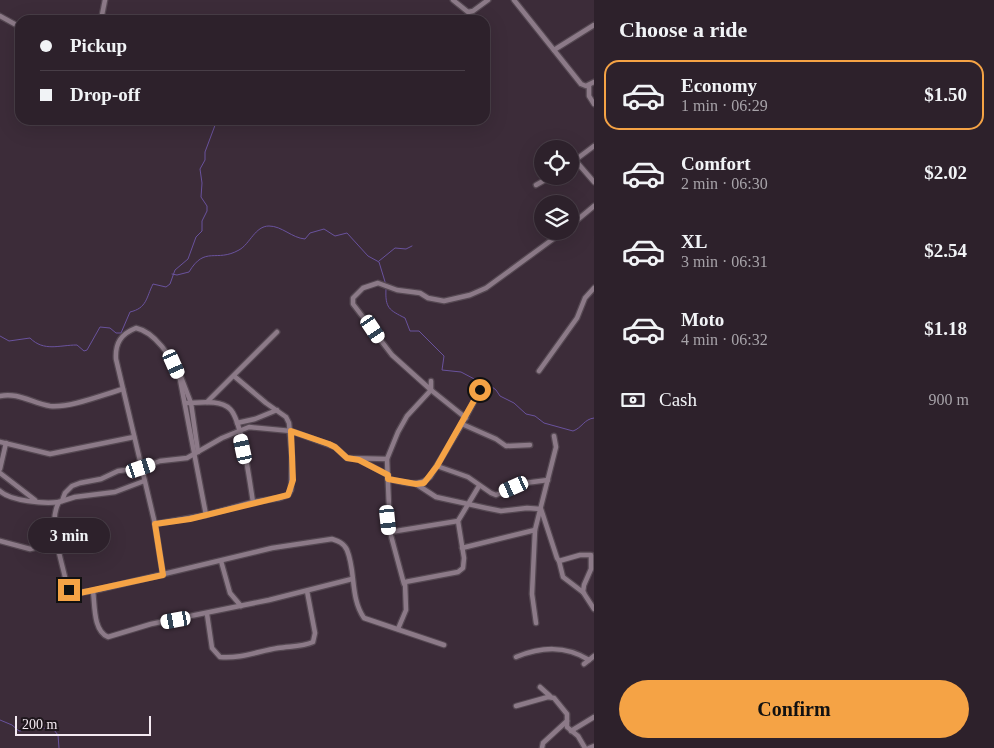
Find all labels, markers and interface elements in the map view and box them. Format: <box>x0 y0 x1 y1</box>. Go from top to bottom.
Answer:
text: Choose a ride <box>619 17 747 42</box>
text: Pickup <box>70 35 127 56</box>
icon: car <box>621 73 666 118</box>
text: Economy <box>681 75 757 96</box>
text: Drop-off <box>70 84 140 105</box>
text: $1.50 <box>924 84 967 105</box>
text: 1 min · 06:29 <box>681 97 768 114</box>
map controls <box>534 140 579 240</box>
button: locate <box>534 140 579 185</box>
icon: car <box>621 151 666 196</box>
text: Comfort <box>681 153 751 174</box>
text: $2.02 <box>924 162 967 183</box>
text: 2 min · 06:30 <box>681 175 768 192</box>
button: layers <box>534 195 579 240</box>
icon: car <box>621 229 666 274</box>
text: XL <box>681 231 707 252</box>
text: $2.54 <box>924 240 967 261</box>
text: 3 min · 06:31 <box>681 253 768 270</box>
icon: car <box>621 307 666 352</box>
text: Moto <box>681 309 724 330</box>
car <box>358 312 387 346</box>
text: $1.18 <box>924 318 967 339</box>
text: 4 min · 06:32 <box>681 331 768 348</box>
car <box>161 347 186 381</box>
route start <box>469 379 491 401</box>
icon: cash <box>619 386 647 414</box>
text: Cash <box>659 389 697 410</box>
text: 900 m <box>929 391 969 408</box>
car <box>232 433 253 465</box>
car <box>124 456 157 480</box>
car <box>497 474 530 500</box>
car <box>378 504 397 536</box>
callout: 3 min <box>28 518 110 552</box>
text: 3 min <box>50 527 88 544</box>
route end <box>58 579 80 601</box>
car <box>159 610 192 630</box>
button: Confirm <box>619 680 969 738</box>
scale bar <box>15 713 151 736</box>
text: 200 m <box>22 717 57 732</box>

